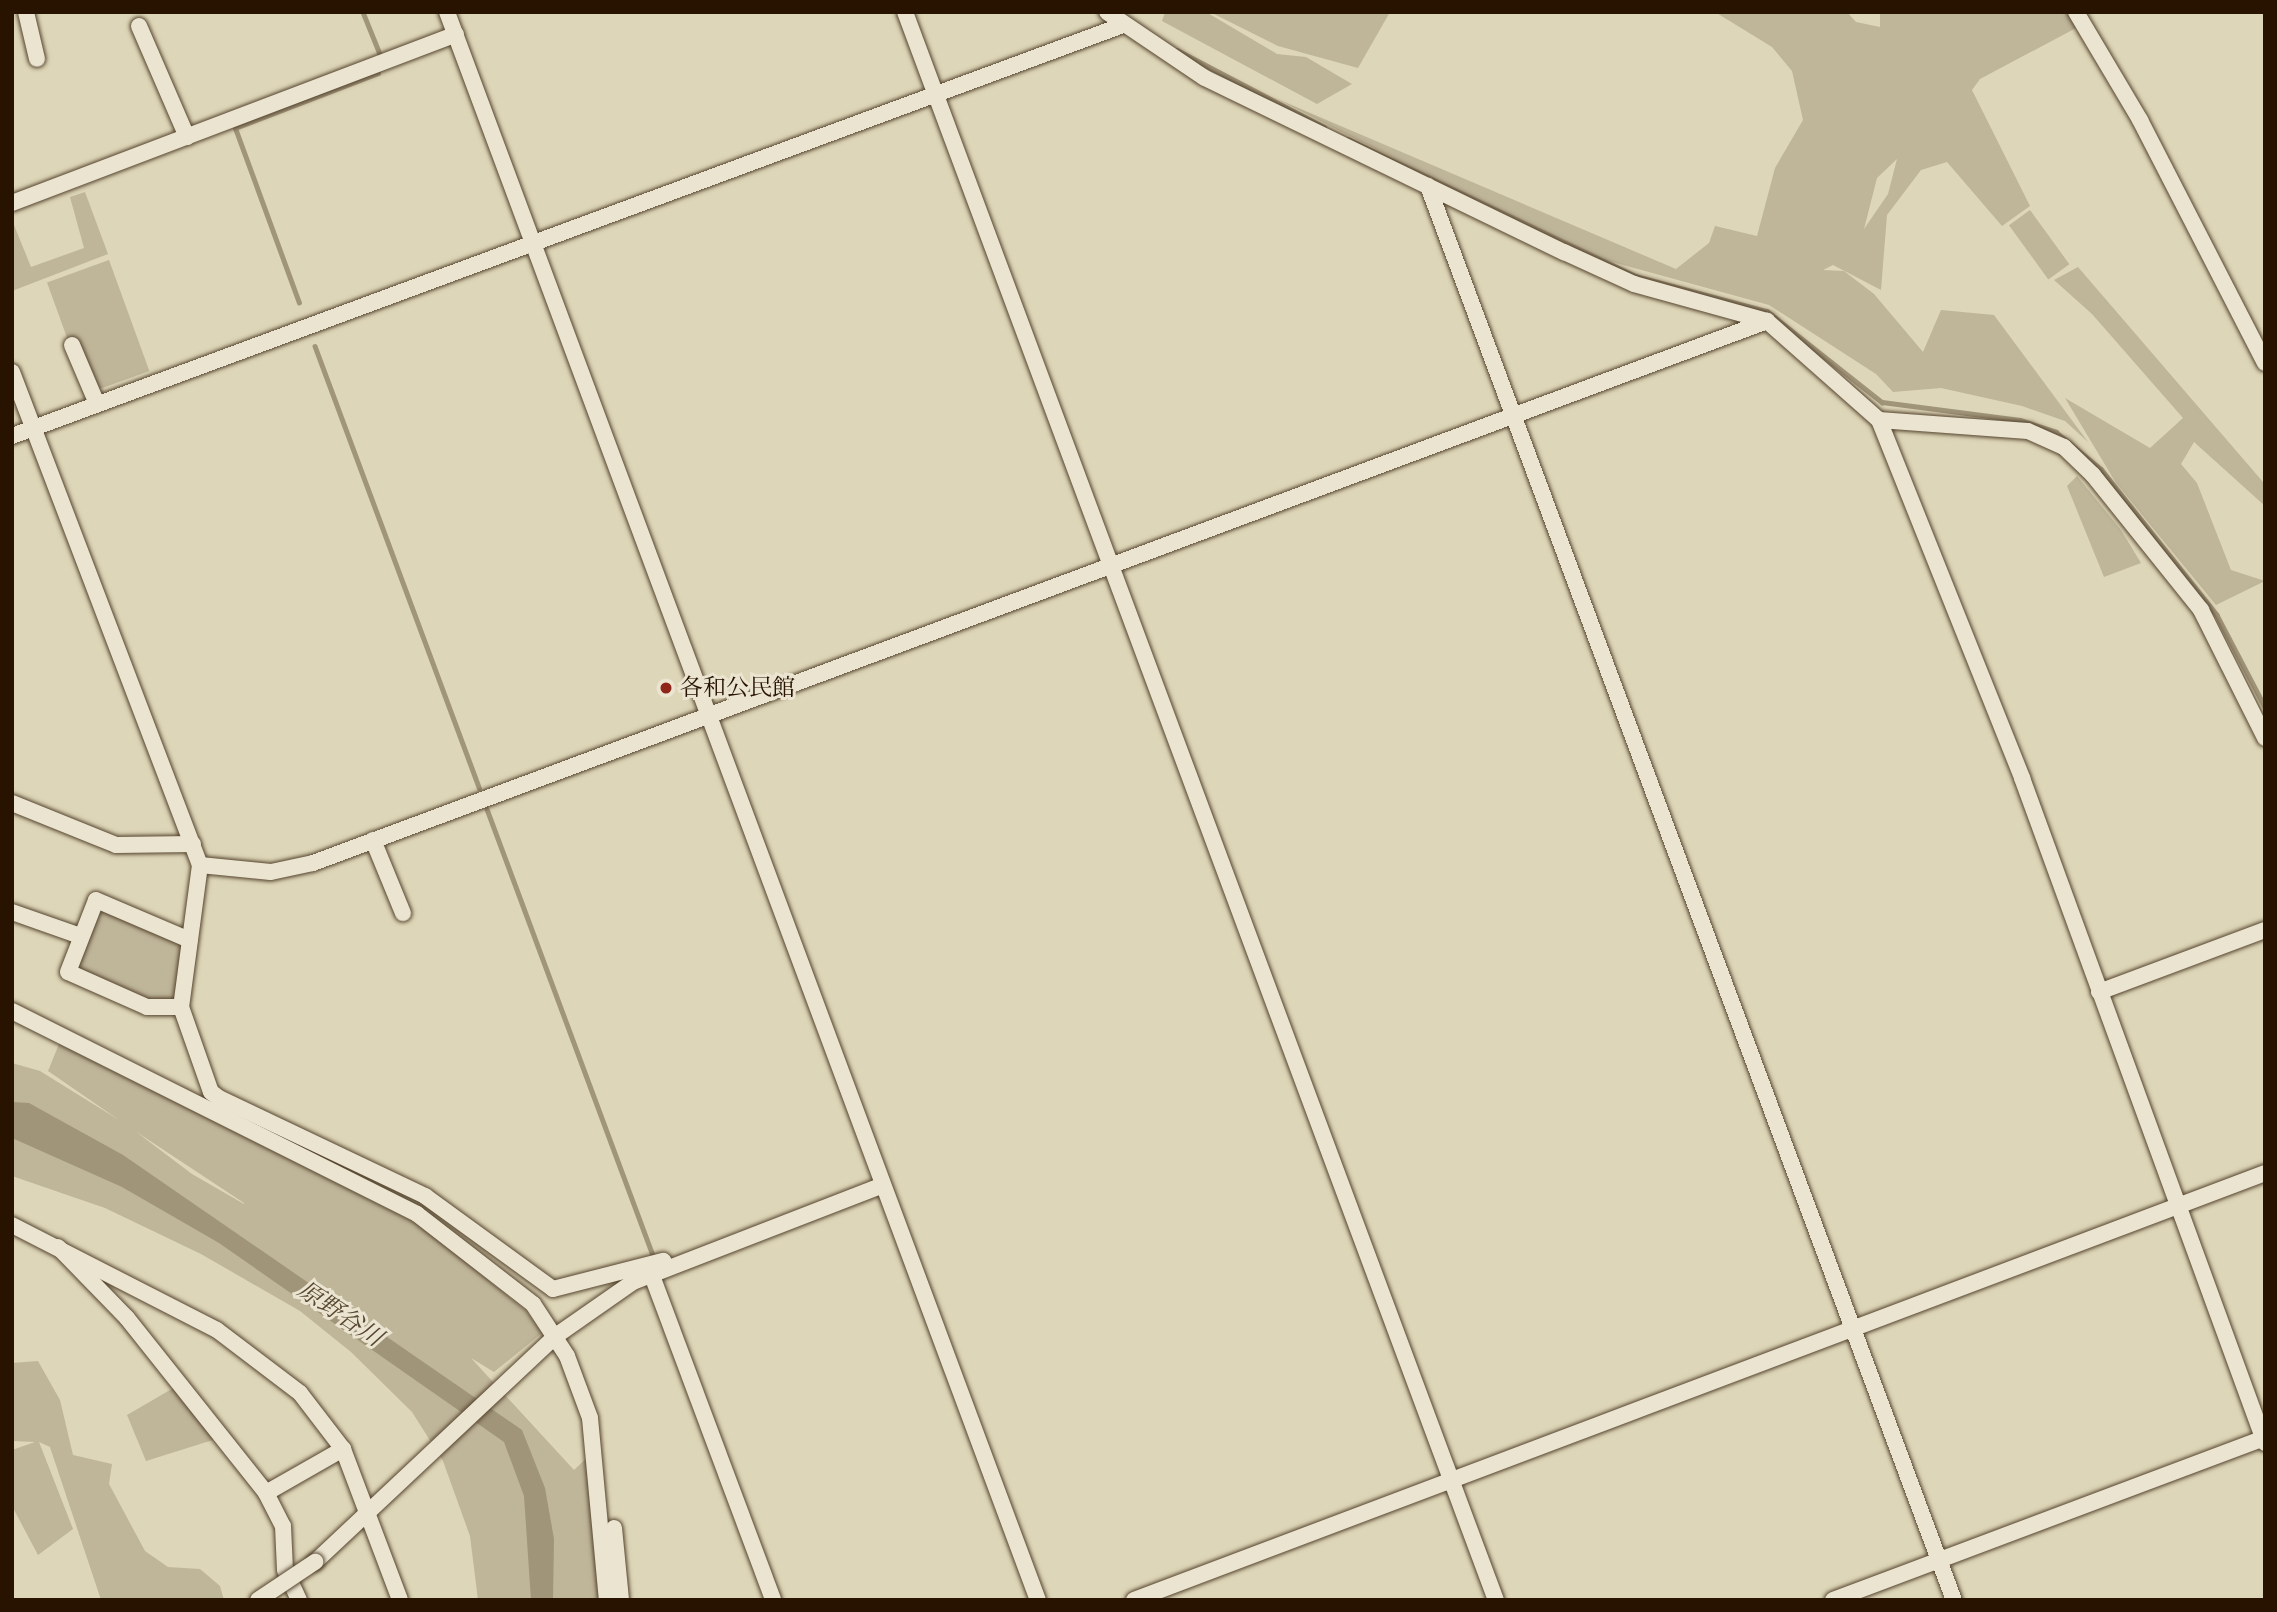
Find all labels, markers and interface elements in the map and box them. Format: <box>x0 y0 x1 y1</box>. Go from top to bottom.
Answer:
place label: 各和公民館 <box>680 674 795 702</box>
marker: 各和公民館 <box>658 680 674 696</box>
water label: 原野谷川 <box>292 1275 388 1353</box>

